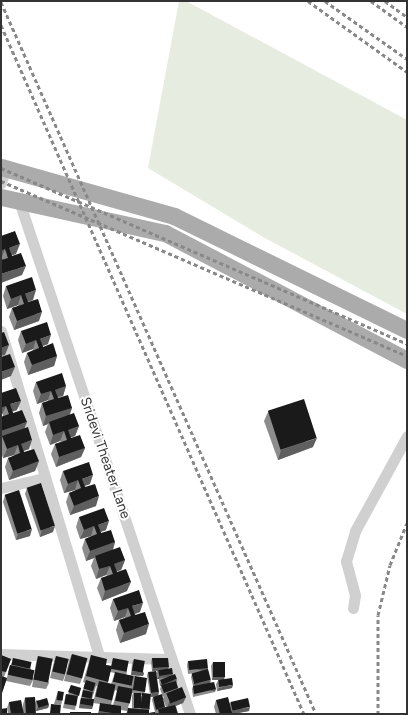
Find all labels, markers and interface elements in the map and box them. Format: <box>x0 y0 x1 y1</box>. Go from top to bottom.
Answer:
street label: Sridevi Theater Lane <box>76 395 134 521</box>

